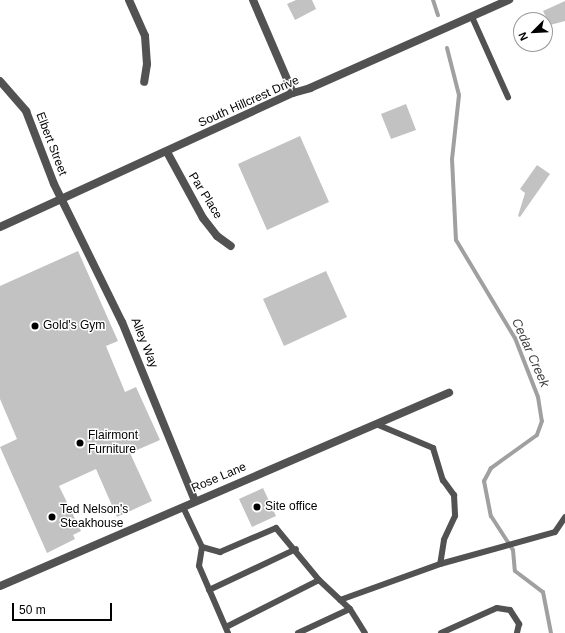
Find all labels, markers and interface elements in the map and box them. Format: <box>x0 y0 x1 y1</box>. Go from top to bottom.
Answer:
north arrow <box>513 12 553 52</box>
text: N <box>516 30 530 43</box>
street label: South Hillcrest Drive <box>196 73 302 131</box>
street label: Elbert Street <box>32 110 70 178</box>
street label: Par Place <box>185 170 225 222</box>
street label: Alley Way <box>127 316 161 370</box>
water label: Cedar Creek <box>508 316 552 390</box>
place label: Gold's Gym <box>43 319 105 333</box>
marker: Gold's Gym <box>30 321 40 331</box>
place label: Flairmont Furniture <box>88 429 138 457</box>
marker: Flairmont Furniture <box>75 438 85 448</box>
street label: Rose Lane <box>189 460 249 496</box>
place label: Site office <box>265 500 317 514</box>
marker: Site office <box>252 502 262 512</box>
place label: Ted Nelson's Steakhouse <box>60 503 128 531</box>
marker: Ted Nelson's Steakhouse <box>47 512 57 522</box>
scale bar <box>14 595 114 621</box>
text: 50 m <box>19 603 46 617</box>

